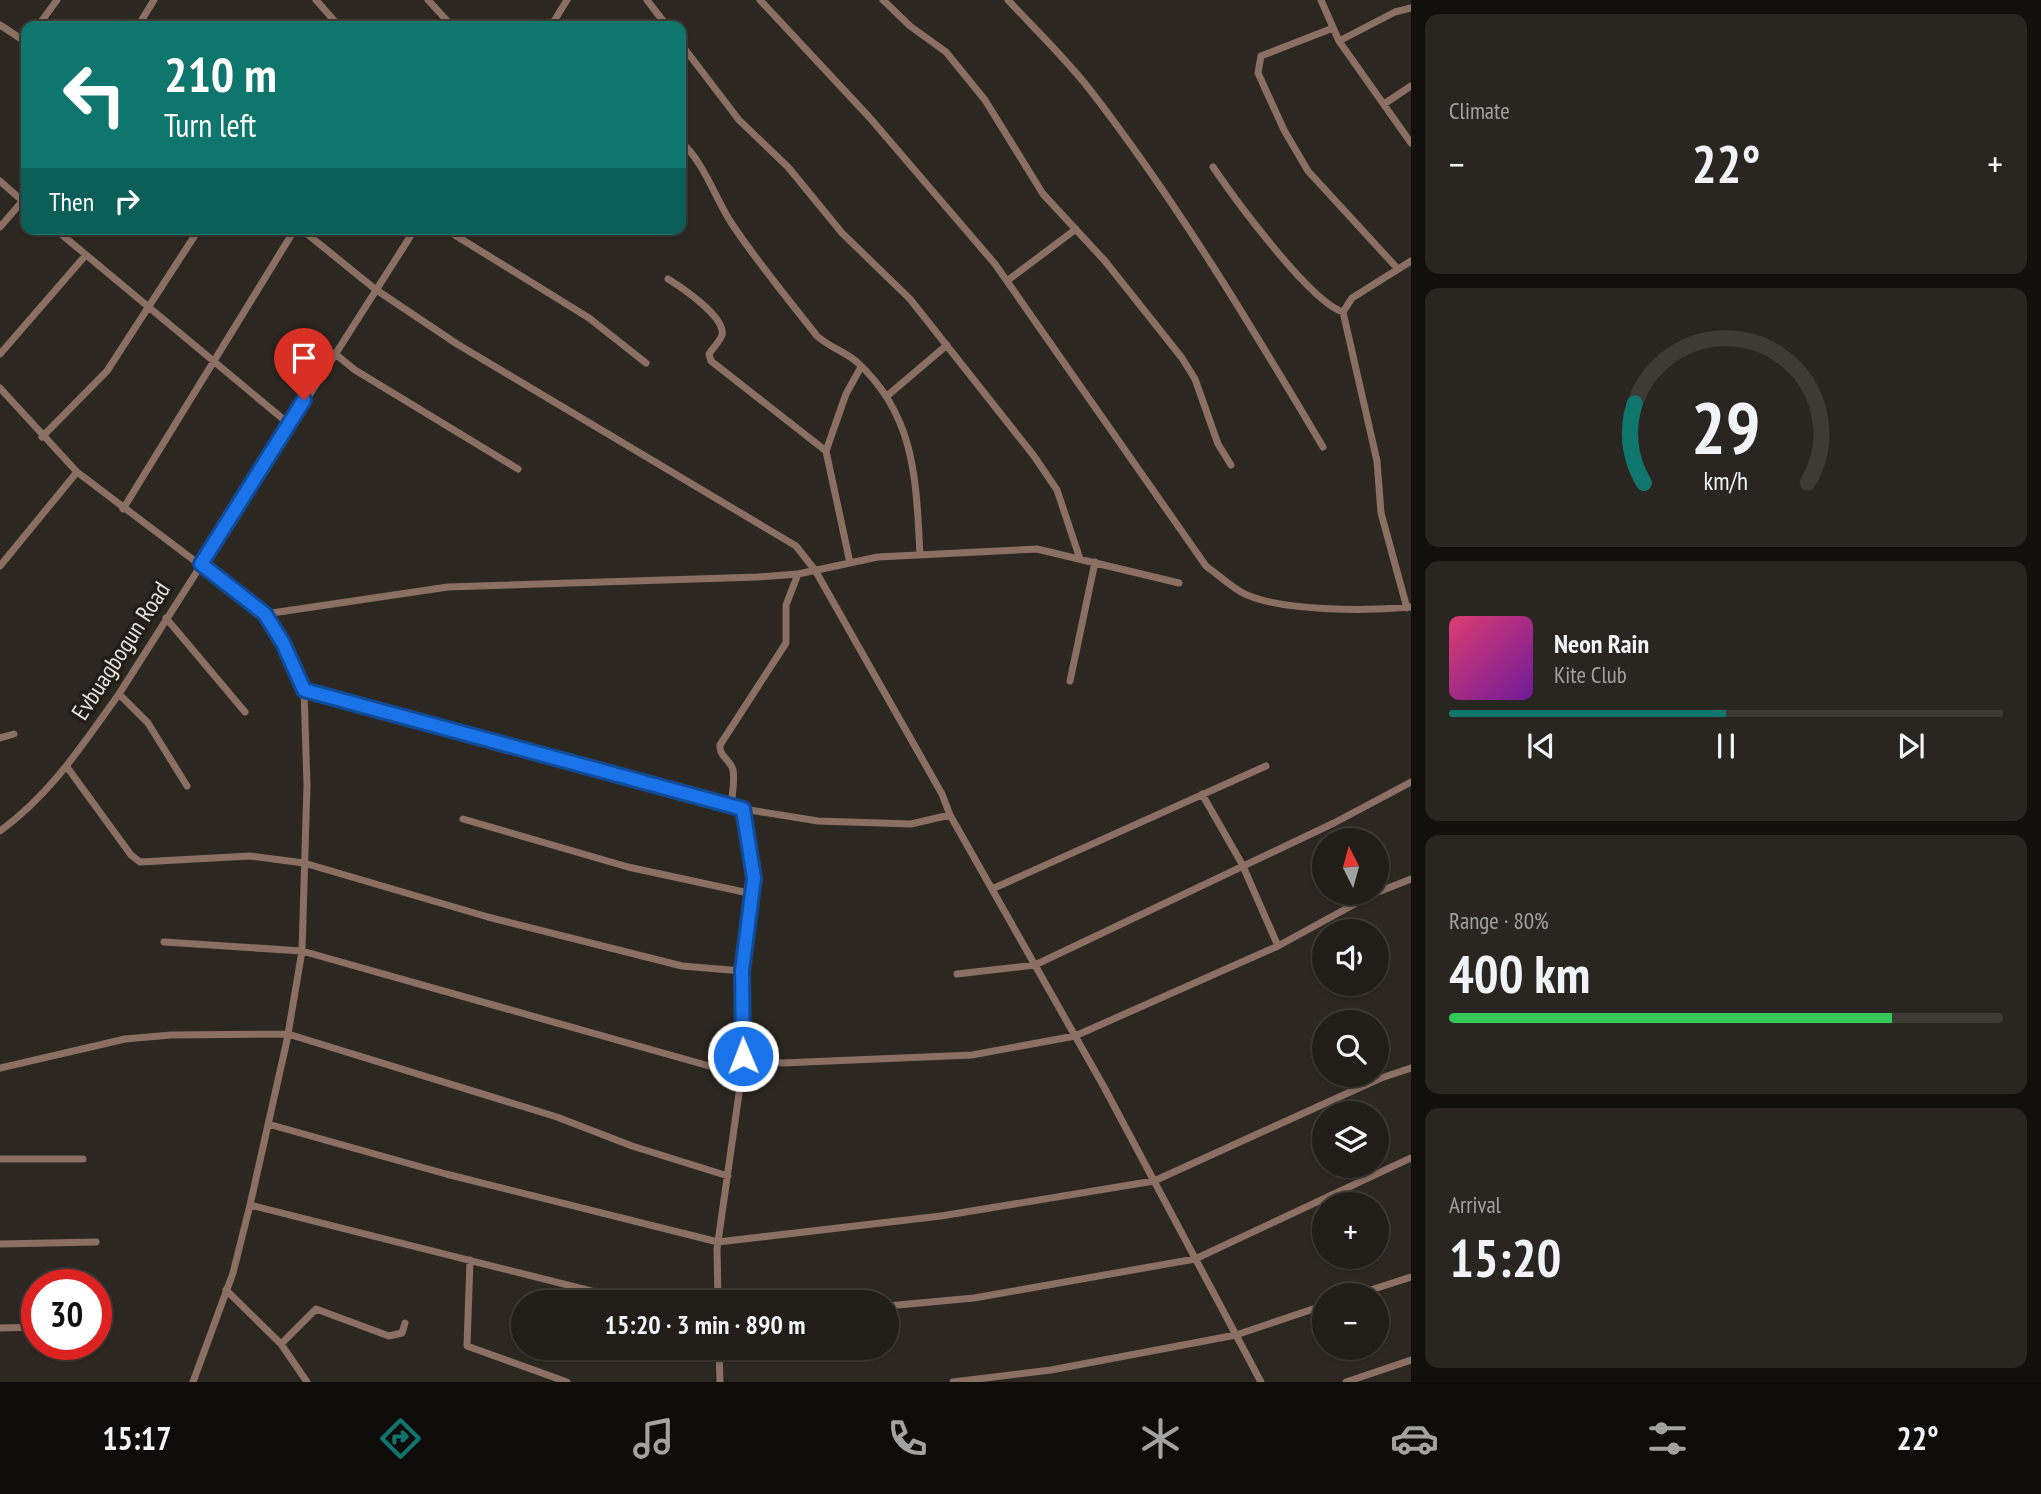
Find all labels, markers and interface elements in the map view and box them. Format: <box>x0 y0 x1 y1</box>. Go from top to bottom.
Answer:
text: 210 m <box>164 42 277 106</box>
icon: left <box>49 49 140 140</box>
text: Climate <box>1449 96 1510 125</box>
text: Turn left <box>164 104 256 146</box>
text: 22° <box>1692 130 1760 197</box>
text: − <box>1449 139 1465 188</box>
text: + <box>1987 139 2003 188</box>
icon: right <box>108 182 146 220</box>
text: Then <box>49 185 94 218</box>
pin <box>274 328 334 400</box>
icon: arrive <box>285 339 323 377</box>
text: 29 <box>1691 380 1761 474</box>
text: km/h <box>1704 465 1748 497</box>
street label: Evbuagbogun Road <box>64 576 177 726</box>
text: Neon Rain <box>1554 627 1649 660</box>
text: Kite Club <box>1554 660 1627 689</box>
icon: previous <box>1522 727 1560 765</box>
icon: pause <box>1707 727 1745 765</box>
icon: next <box>1892 727 1930 765</box>
north arrow <box>1312 828 1390 905</box>
map controls <box>1312 828 1389 1360</box>
text: Range · 80% <box>1449 906 1549 935</box>
button: sound <box>1312 919 1389 996</box>
text: 400 km <box>1449 940 1590 1007</box>
button: search <box>1312 1010 1389 1087</box>
position arrow <box>706 1019 780 1093</box>
button: layers <box>1312 1101 1389 1178</box>
text: Arrival <box>1449 1190 1501 1219</box>
button: + <box>1312 1192 1389 1269</box>
text: 15:20 <box>1449 1224 1561 1291</box>
speed limit sign: 30 <box>21 1269 112 1360</box>
button: − <box>1312 1283 1389 1360</box>
text: 15:20 · 3 min · 890 m <box>605 1308 805 1341</box>
icon: directions <box>376 1414 425 1463</box>
icon: music <box>629 1414 678 1463</box>
icon: phone <box>883 1414 932 1463</box>
icon: climate <box>1136 1414 1185 1463</box>
icon: car <box>1390 1414 1439 1463</box>
icon: filters <box>1643 1414 1692 1463</box>
text: 15:17 <box>102 1417 171 1459</box>
text: 22° <box>1897 1417 1939 1459</box>

